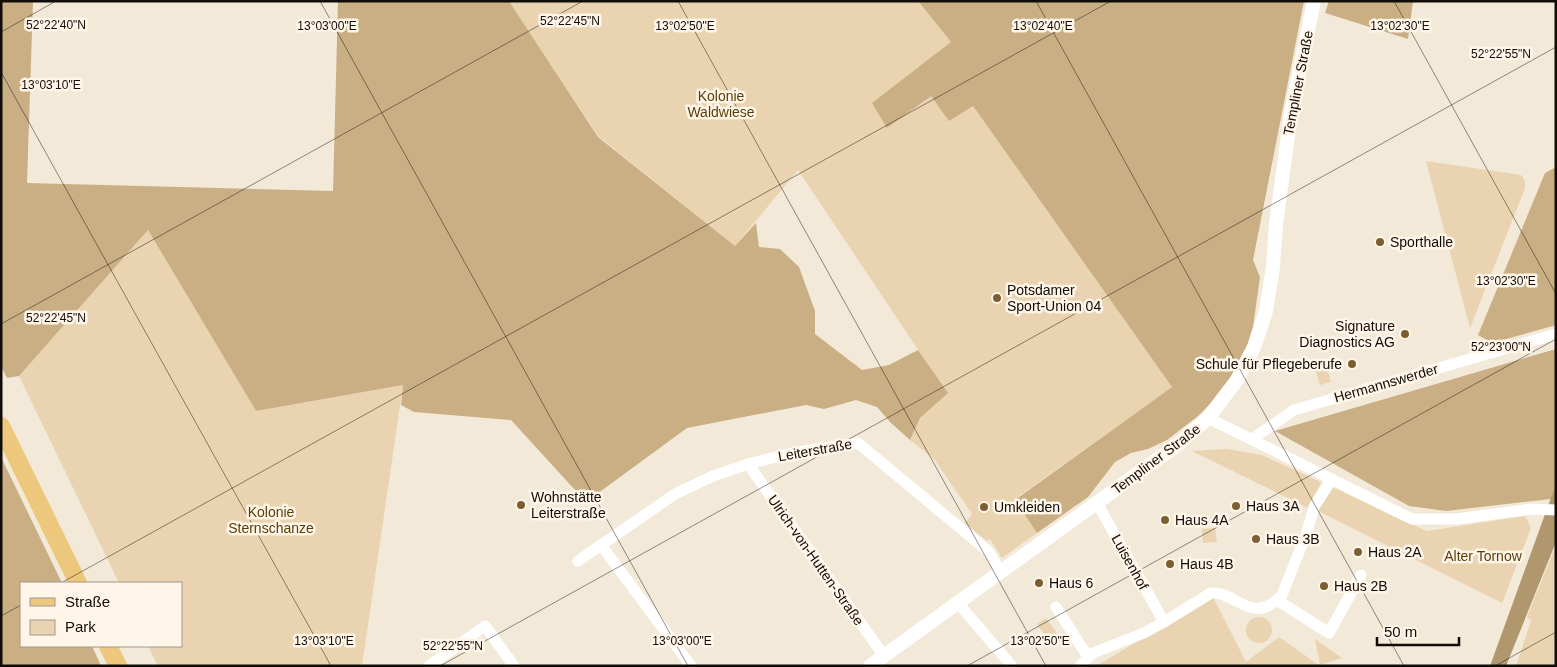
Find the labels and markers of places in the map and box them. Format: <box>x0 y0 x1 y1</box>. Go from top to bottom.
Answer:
place label: Sporthalle <box>1390 234 1453 250</box>
marker: Sporthalle <box>1374 236 1386 248</box>
place label: Potsdamer Sport-Union 04 <box>1007 282 1101 314</box>
marker: Potsdamer Sport-Union 04 <box>991 292 1003 304</box>
place label: Signature Diagnostics AG <box>1299 318 1395 350</box>
marker: Signature Diagnostics AG <box>1399 328 1411 340</box>
place label: Schule für Pflegeberufe <box>1196 356 1342 372</box>
marker: Schule für Pflegeberufe <box>1346 358 1358 370</box>
place label: Wohnstätte Leiterstraße <box>531 489 606 521</box>
place label: Haus 3A <box>1246 498 1300 514</box>
marker: Wohnstätte Leiterstraße <box>515 499 527 511</box>
place label: Umkleiden <box>994 499 1060 515</box>
marker: Haus 3A <box>1230 500 1242 512</box>
marker: Umkleiden <box>978 501 990 513</box>
place label: Haus 4A <box>1175 512 1229 528</box>
marker: Haus 4A <box>1159 514 1171 526</box>
place label: Haus 3B <box>1266 531 1320 547</box>
marker: Haus 3B <box>1250 533 1262 545</box>
place label: Haus 2A <box>1368 544 1422 560</box>
marker: Haus 2A <box>1352 546 1364 558</box>
place label: Haus 4B <box>1180 556 1234 572</box>
marker: Haus 4B <box>1164 558 1176 570</box>
place label: Haus 6 <box>1049 575 1094 591</box>
marker: Haus 6 <box>1033 577 1045 589</box>
place label: Haus 2B <box>1334 578 1388 594</box>
marker: Haus 2B <box>1318 580 1330 592</box>

